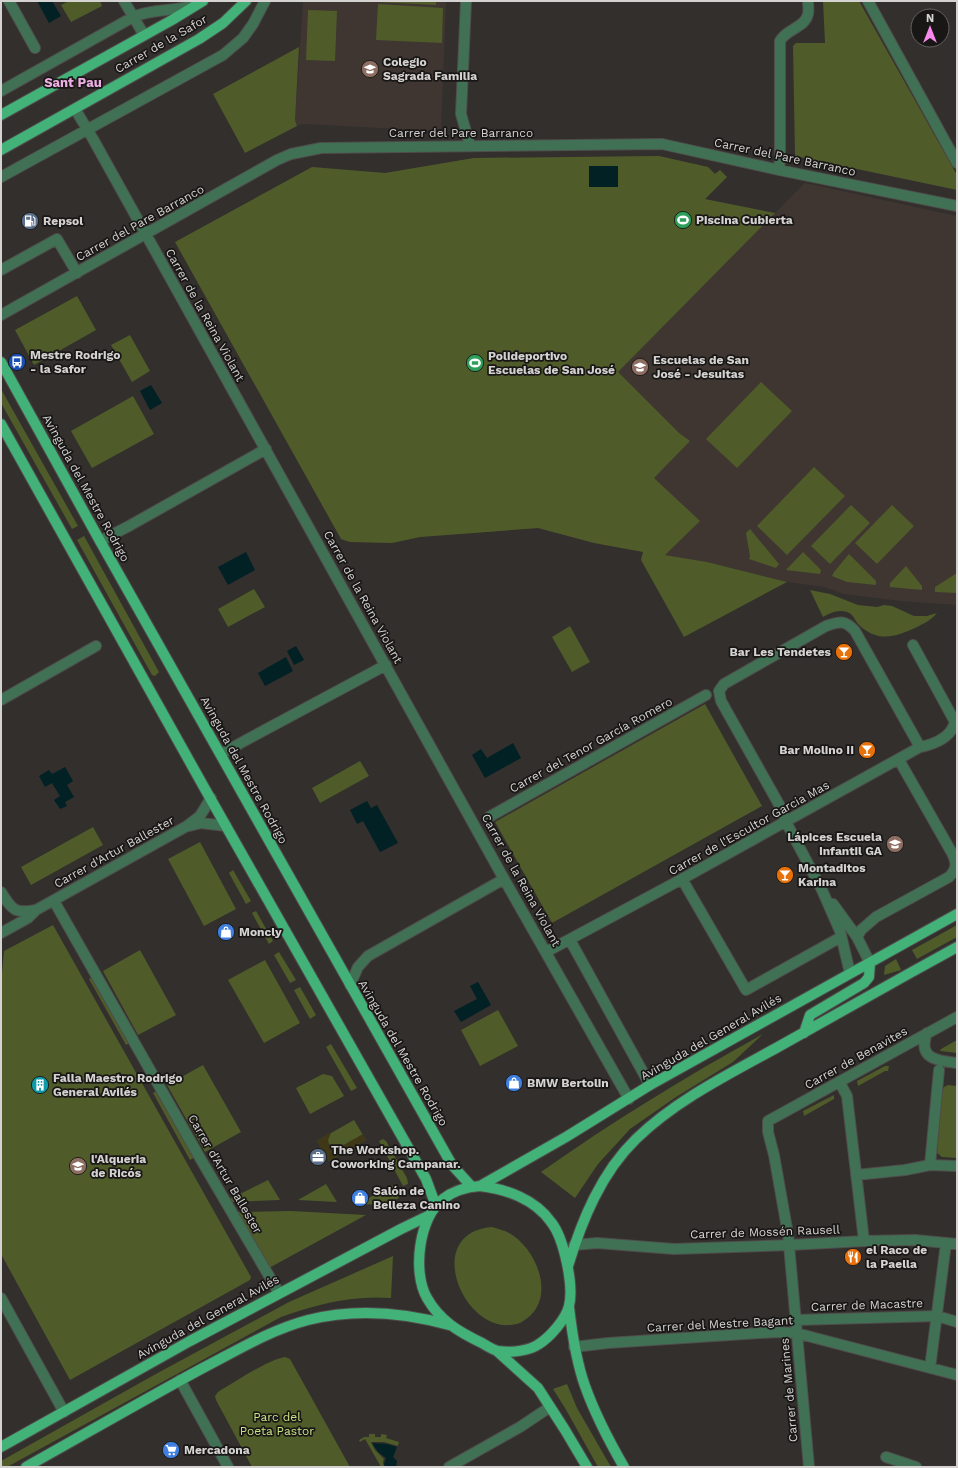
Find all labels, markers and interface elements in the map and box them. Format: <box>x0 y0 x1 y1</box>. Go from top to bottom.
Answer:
north arrow <box>910 8 950 48</box>
street label: Carrer de la Safor <box>112 12 210 76</box>
text: N <box>926 12 934 25</box>
place label: Colegio Sagrada Familia <box>383 55 477 83</box>
school or university icon: Colegio Sagrada Familia <box>360 59 380 79</box>
district label: Sant Pau <box>44 75 102 90</box>
street label: Carrer del Pare Barranco <box>389 126 533 140</box>
street label: Carrer del Pare Barranco <box>713 135 857 179</box>
street label: Carrer del Pare Barranco <box>74 182 206 264</box>
sports icon: Piscina Cubierta <box>673 210 693 230</box>
fuel station icon: Repsol <box>20 211 40 231</box>
place label: Piscina Cubierta <box>696 213 793 227</box>
place label: Repsol <box>43 214 83 228</box>
street label: Carrer de la Reina Violant <box>163 246 247 384</box>
place label: Mestre Rodrigo - la Safor <box>30 348 120 376</box>
place label: Polideportivo Escuelas de San José <box>488 349 615 377</box>
bus stop icon: Mestre Rodrigo - la Safor <box>7 352 27 372</box>
sports icon: Polideportivo Escuelas de San José <box>465 353 485 373</box>
place label: Escuelas de San José - Jesuitas <box>653 353 749 381</box>
school or university icon: Escuelas de San José - Jesuitas <box>630 357 650 377</box>
street label: Avinguda del Mestre Rodrigo <box>40 412 132 564</box>
street label: Carrer de la Reina Violant <box>321 528 405 666</box>
bar icon: Bar Les Tendetes <box>834 642 854 662</box>
place label: Bar Les Tendetes <box>730 645 832 659</box>
street label: Avinguda del Mestre Rodrigo <box>198 694 290 846</box>
street label: Carrer del Tenor García Romero <box>507 694 675 796</box>
bar icon: Bar Molino II <box>857 740 877 760</box>
place label: Bar Molino II <box>779 743 854 757</box>
street label: Carrer de l'Escultor Garcia Mas <box>666 778 832 878</box>
street label: Carrer de la Reina Violant <box>479 811 563 949</box>
street label: Carrer d'Artur Ballester <box>52 813 177 891</box>
place label: Lápices Escuela Infantil GA <box>787 830 883 858</box>
school or university icon: Lápices Escuela Infantil GA <box>885 834 905 854</box>
place label: Montaditos Karina <box>798 861 866 889</box>
bar icon: Montaditos Karina <box>775 865 795 885</box>
shop icon: Moncly <box>216 922 236 942</box>
place label: Moncly <box>239 925 282 939</box>
street label: Avinguda del Mestre Rodrigo <box>355 977 451 1129</box>
street label: Avinguda del General Avilés <box>638 991 784 1083</box>
street label: Carrer de Benavites <box>802 1024 910 1092</box>
place label: Falla Maestro Rodrigo General Avilés <box>53 1071 183 1099</box>
shop icon: BMW Bertolin <box>504 1073 524 1093</box>
building icon: Falla Maestro Rodrigo General Avilés <box>30 1075 50 1095</box>
place label: BMW Bertolin <box>527 1076 609 1090</box>
street label: Carrer d'Artur Ballester <box>185 1112 265 1236</box>
place label: The Workshop. Coworking Campanar. <box>331 1143 461 1171</box>
office icon: The Workshop. Coworking Campanar. <box>308 1147 328 1167</box>
place label: l'Alqueria de Ricós <box>91 1152 146 1180</box>
school or university icon: l'Alqueria de Ricós <box>68 1156 88 1176</box>
place label: Salón de Belleza Canino <box>373 1184 460 1212</box>
shop icon: Salón de Belleza Canino <box>350 1188 370 1208</box>
street label: Carrer de Mossén Rausell <box>690 1222 841 1242</box>
place label: el Raco de la Paella <box>866 1243 927 1271</box>
restaurant icon: el Raco de la Paella <box>843 1247 863 1267</box>
street label: Avinguda del General Avilés <box>134 1272 282 1362</box>
street label: Carrer de Macastre <box>811 1296 923 1314</box>
street label: Carrer del Mestre Bagant <box>647 1313 793 1335</box>
street label: Carrer de Marines <box>777 1337 801 1443</box>
park label: Parc del Poeta Pastor <box>240 1410 314 1438</box>
supermarket icon: Mercadona <box>161 1440 181 1460</box>
place label: Mercadona <box>184 1443 250 1457</box>

